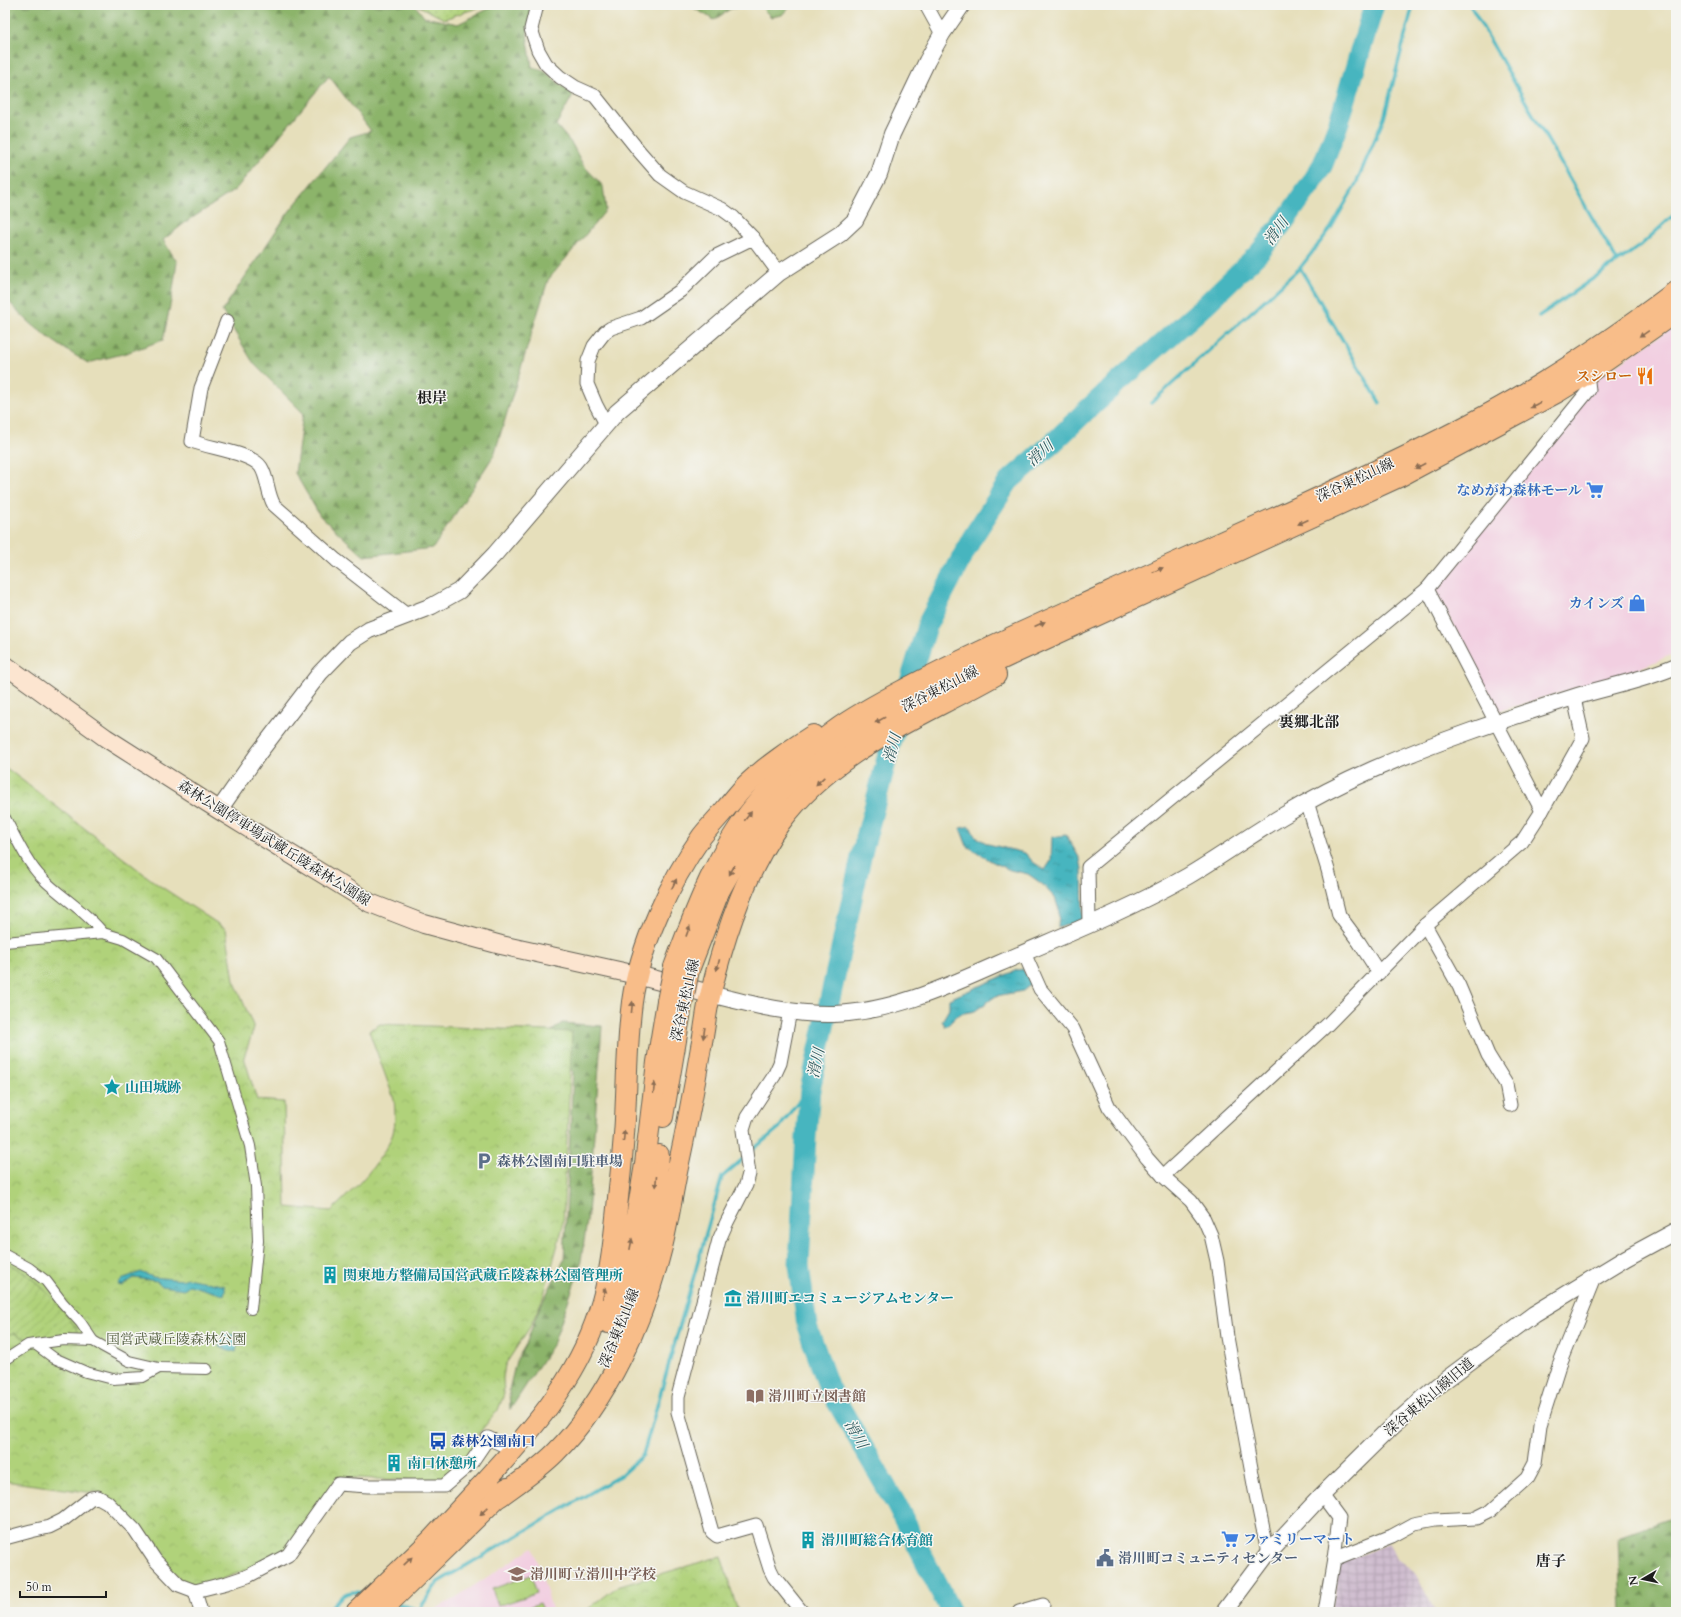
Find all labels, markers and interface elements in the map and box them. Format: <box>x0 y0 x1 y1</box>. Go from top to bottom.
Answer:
water label: 滑川 <box>1259 211 1294 249</box>
one-way arrow <box>1639 330 1649 338</box>
restaurant icon: スシロー <box>1635 366 1655 386</box>
place label: スシロー <box>1576 367 1632 386</box>
district label: 根岸 <box>417 388 447 408</box>
one-way arrow <box>1529 401 1541 408</box>
water label: 滑川 <box>1022 434 1059 470</box>
street label: 深谷東松山線 <box>1313 454 1397 506</box>
one-way arrow <box>1414 463 1426 469</box>
supermarket icon: なめがわ森林モール <box>1585 480 1605 500</box>
place label: なめがわ森林モール <box>1457 481 1582 500</box>
one-way arrow <box>1297 519 1308 525</box>
one-way arrow <box>1153 567 1164 573</box>
shop icon: カインズ <box>1627 593 1647 613</box>
place label: カインズ <box>1569 594 1624 613</box>
one-way arrow <box>1034 621 1046 627</box>
street label: 深谷東松山線 <box>898 661 982 717</box>
district label: 裏郷北部 <box>1279 712 1340 732</box>
one-way arrow <box>874 716 886 723</box>
water label: 滑川 <box>878 729 906 765</box>
street label: 森林公園停車場武蔵丘陵森林公園線 <box>174 776 374 910</box>
one-way arrow <box>815 776 825 786</box>
one-way arrow <box>744 810 752 821</box>
one-way arrow <box>728 864 735 876</box>
one-way arrow <box>670 878 677 890</box>
one-way arrow <box>685 924 691 936</box>
street label: 深谷東松山線 <box>666 957 704 1043</box>
one-way arrow <box>715 959 721 971</box>
one-way arrow <box>629 1000 635 1013</box>
one-way arrow <box>701 1027 707 1039</box>
water label: 滑川 <box>803 1044 829 1080</box>
place icon: 山田城跡 <box>102 1077 122 1097</box>
place label: 山田城跡 <box>125 1078 181 1097</box>
one-way arrow <box>650 1082 657 1094</box>
one-way arrow <box>620 1130 627 1142</box>
parking icon: 森林公園南口駐車場 <box>474 1151 494 1171</box>
place label: 森林公園南口駐車場 <box>497 1152 623 1171</box>
one-way arrow <box>653 1176 660 1188</box>
one-way arrow <box>628 1238 634 1250</box>
building icon: 関東地方整備局国営武蔵丘陵森林公園管理所 <box>320 1265 340 1285</box>
place label: 関東地方整備局国営武蔵丘陵森林公園管理所 <box>343 1266 623 1285</box>
street label: 深谷東松山線 <box>594 1285 644 1371</box>
one-way arrow <box>602 1287 608 1299</box>
museum icon: 滑川町エコミュージアムセンター <box>723 1288 743 1308</box>
place label: 滑川町エコミュージアムセンター <box>746 1289 954 1308</box>
park label: 国営武蔵丘陵森林公園 <box>106 1330 246 1349</box>
street label: 深谷東松山線旧道 <box>1380 1354 1478 1440</box>
library icon: 滑川町立図書館 <box>745 1386 765 1406</box>
place label: 滑川町立図書館 <box>768 1387 866 1406</box>
water label: 滑川 <box>840 1416 873 1454</box>
bus stop icon: 森林公園南口 <box>428 1431 448 1451</box>
place label: 森林公園南口 <box>451 1432 535 1451</box>
building icon: 南口休憩所 <box>384 1453 404 1473</box>
place label: 南口休憩所 <box>407 1454 477 1473</box>
one-way arrow <box>479 1506 489 1516</box>
supermarket icon: ファミリーマート <box>1220 1529 1240 1549</box>
building icon: 滑川町総合体育館 <box>798 1530 818 1550</box>
place label: ファミリーマート <box>1243 1530 1355 1549</box>
place label: 滑川町総合体育館 <box>821 1531 933 1550</box>
public building icon: 滑川町コミュニティセンター <box>1095 1548 1115 1568</box>
place label: 滑川町コミュニティセンター <box>1118 1549 1298 1568</box>
district label: 唐子 <box>1536 1551 1566 1571</box>
one-way arrow <box>403 1556 413 1566</box>
north arrow <box>1623 1559 1663 1599</box>
school or university icon: 滑川町立滑川中学校 <box>507 1564 527 1584</box>
place label: 滑川町立滑川中学校 <box>530 1565 656 1584</box>
scale bar <box>20 1573 106 1599</box>
text: N <box>1625 1574 1642 1586</box>
text: 50 m <box>26 1579 53 1595</box>

